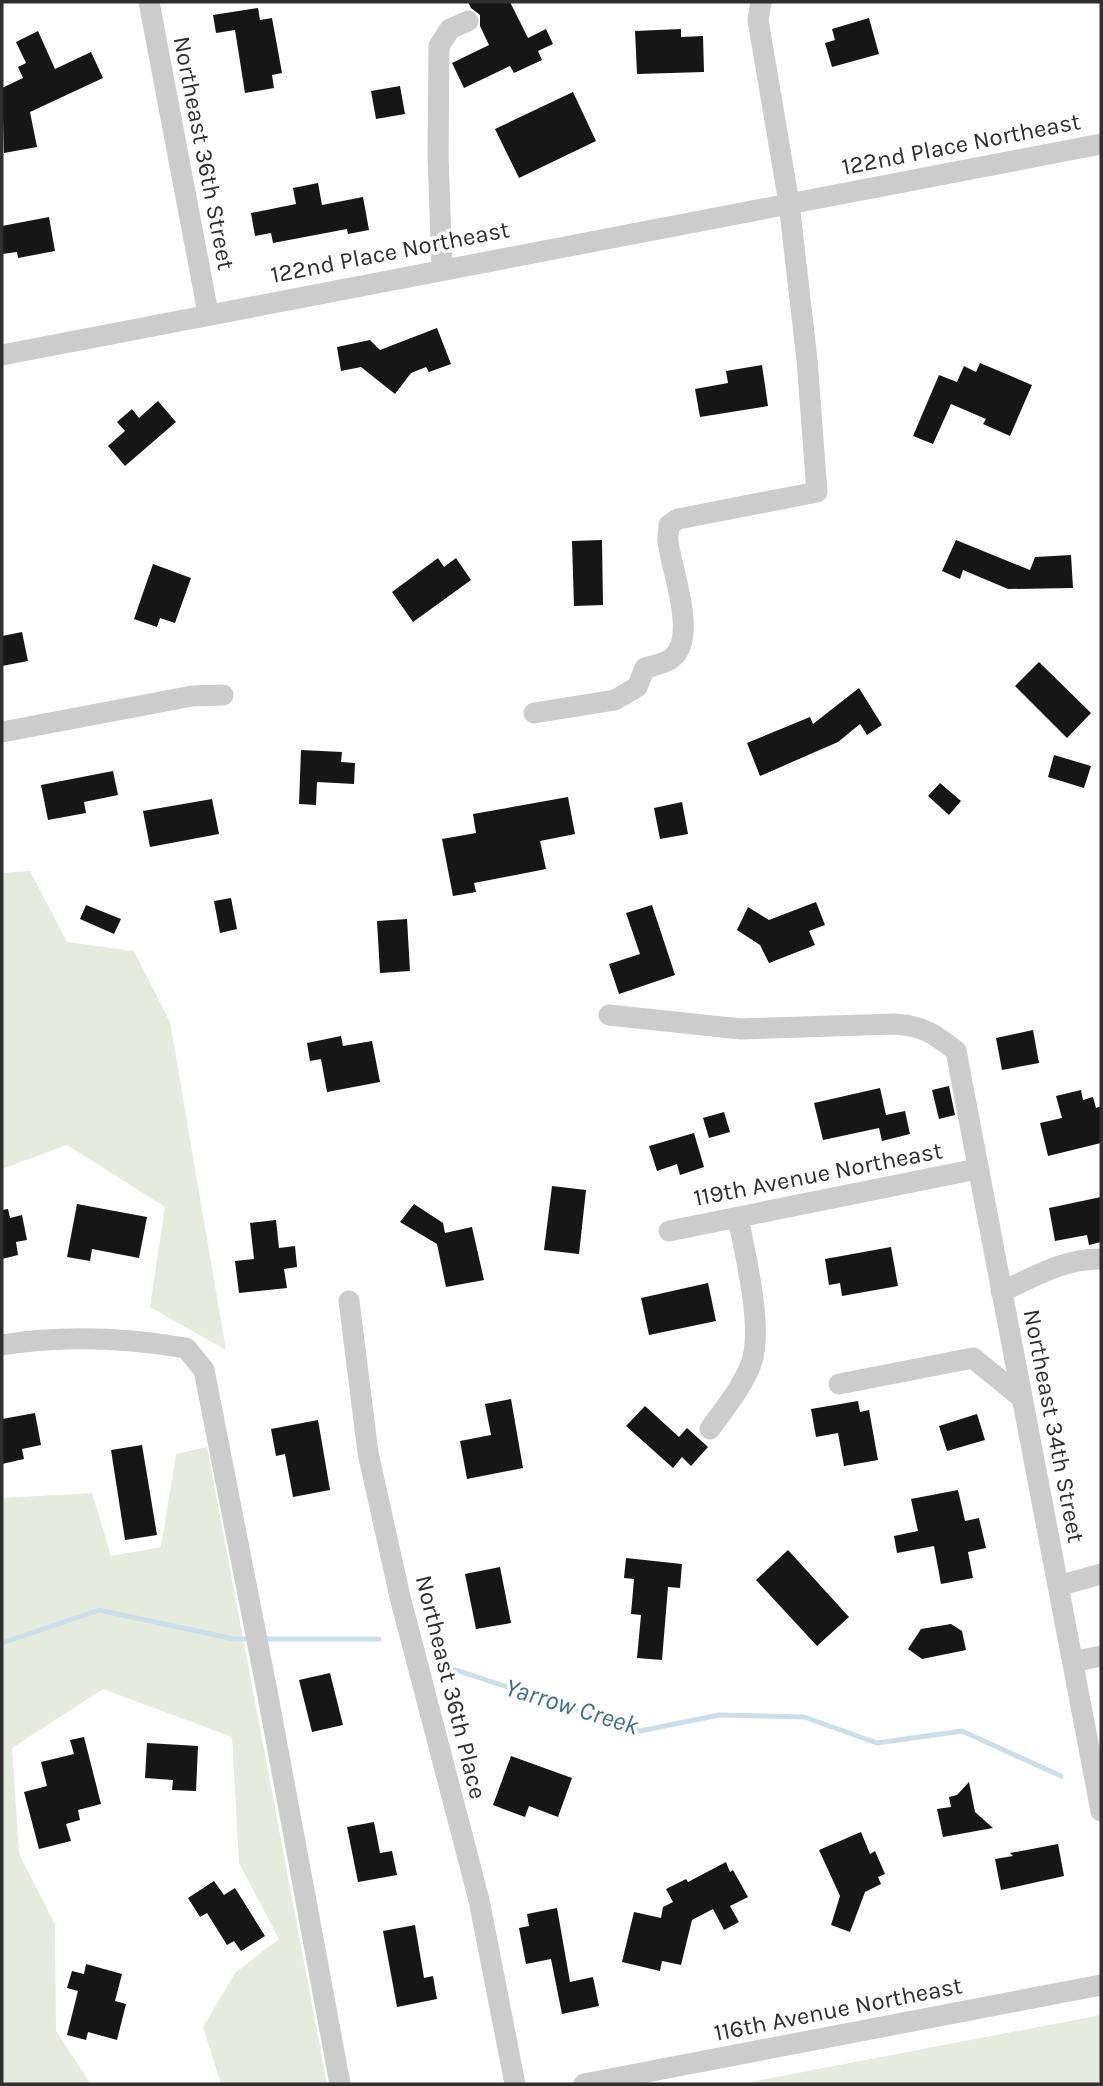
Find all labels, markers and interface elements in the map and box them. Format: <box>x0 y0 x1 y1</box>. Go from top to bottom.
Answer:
street label: Northeast 36th Street <box>168 34 240 272</box>
street label: 122nd Place Northeast <box>839 107 1083 181</box>
street label: 122nd Place Northeast <box>268 215 512 289</box>
street label: 119th Avenue Northeast <box>691 1136 945 1212</box>
street label: Northeast 34th Street <box>1018 1307 1090 1545</box>
street label: Northeast 36th Place <box>410 1572 492 1802</box>
water label: Yarrow Creek <box>501 1671 643 1742</box>
street label: 116th Avenue Northeast <box>711 1971 965 2047</box>

